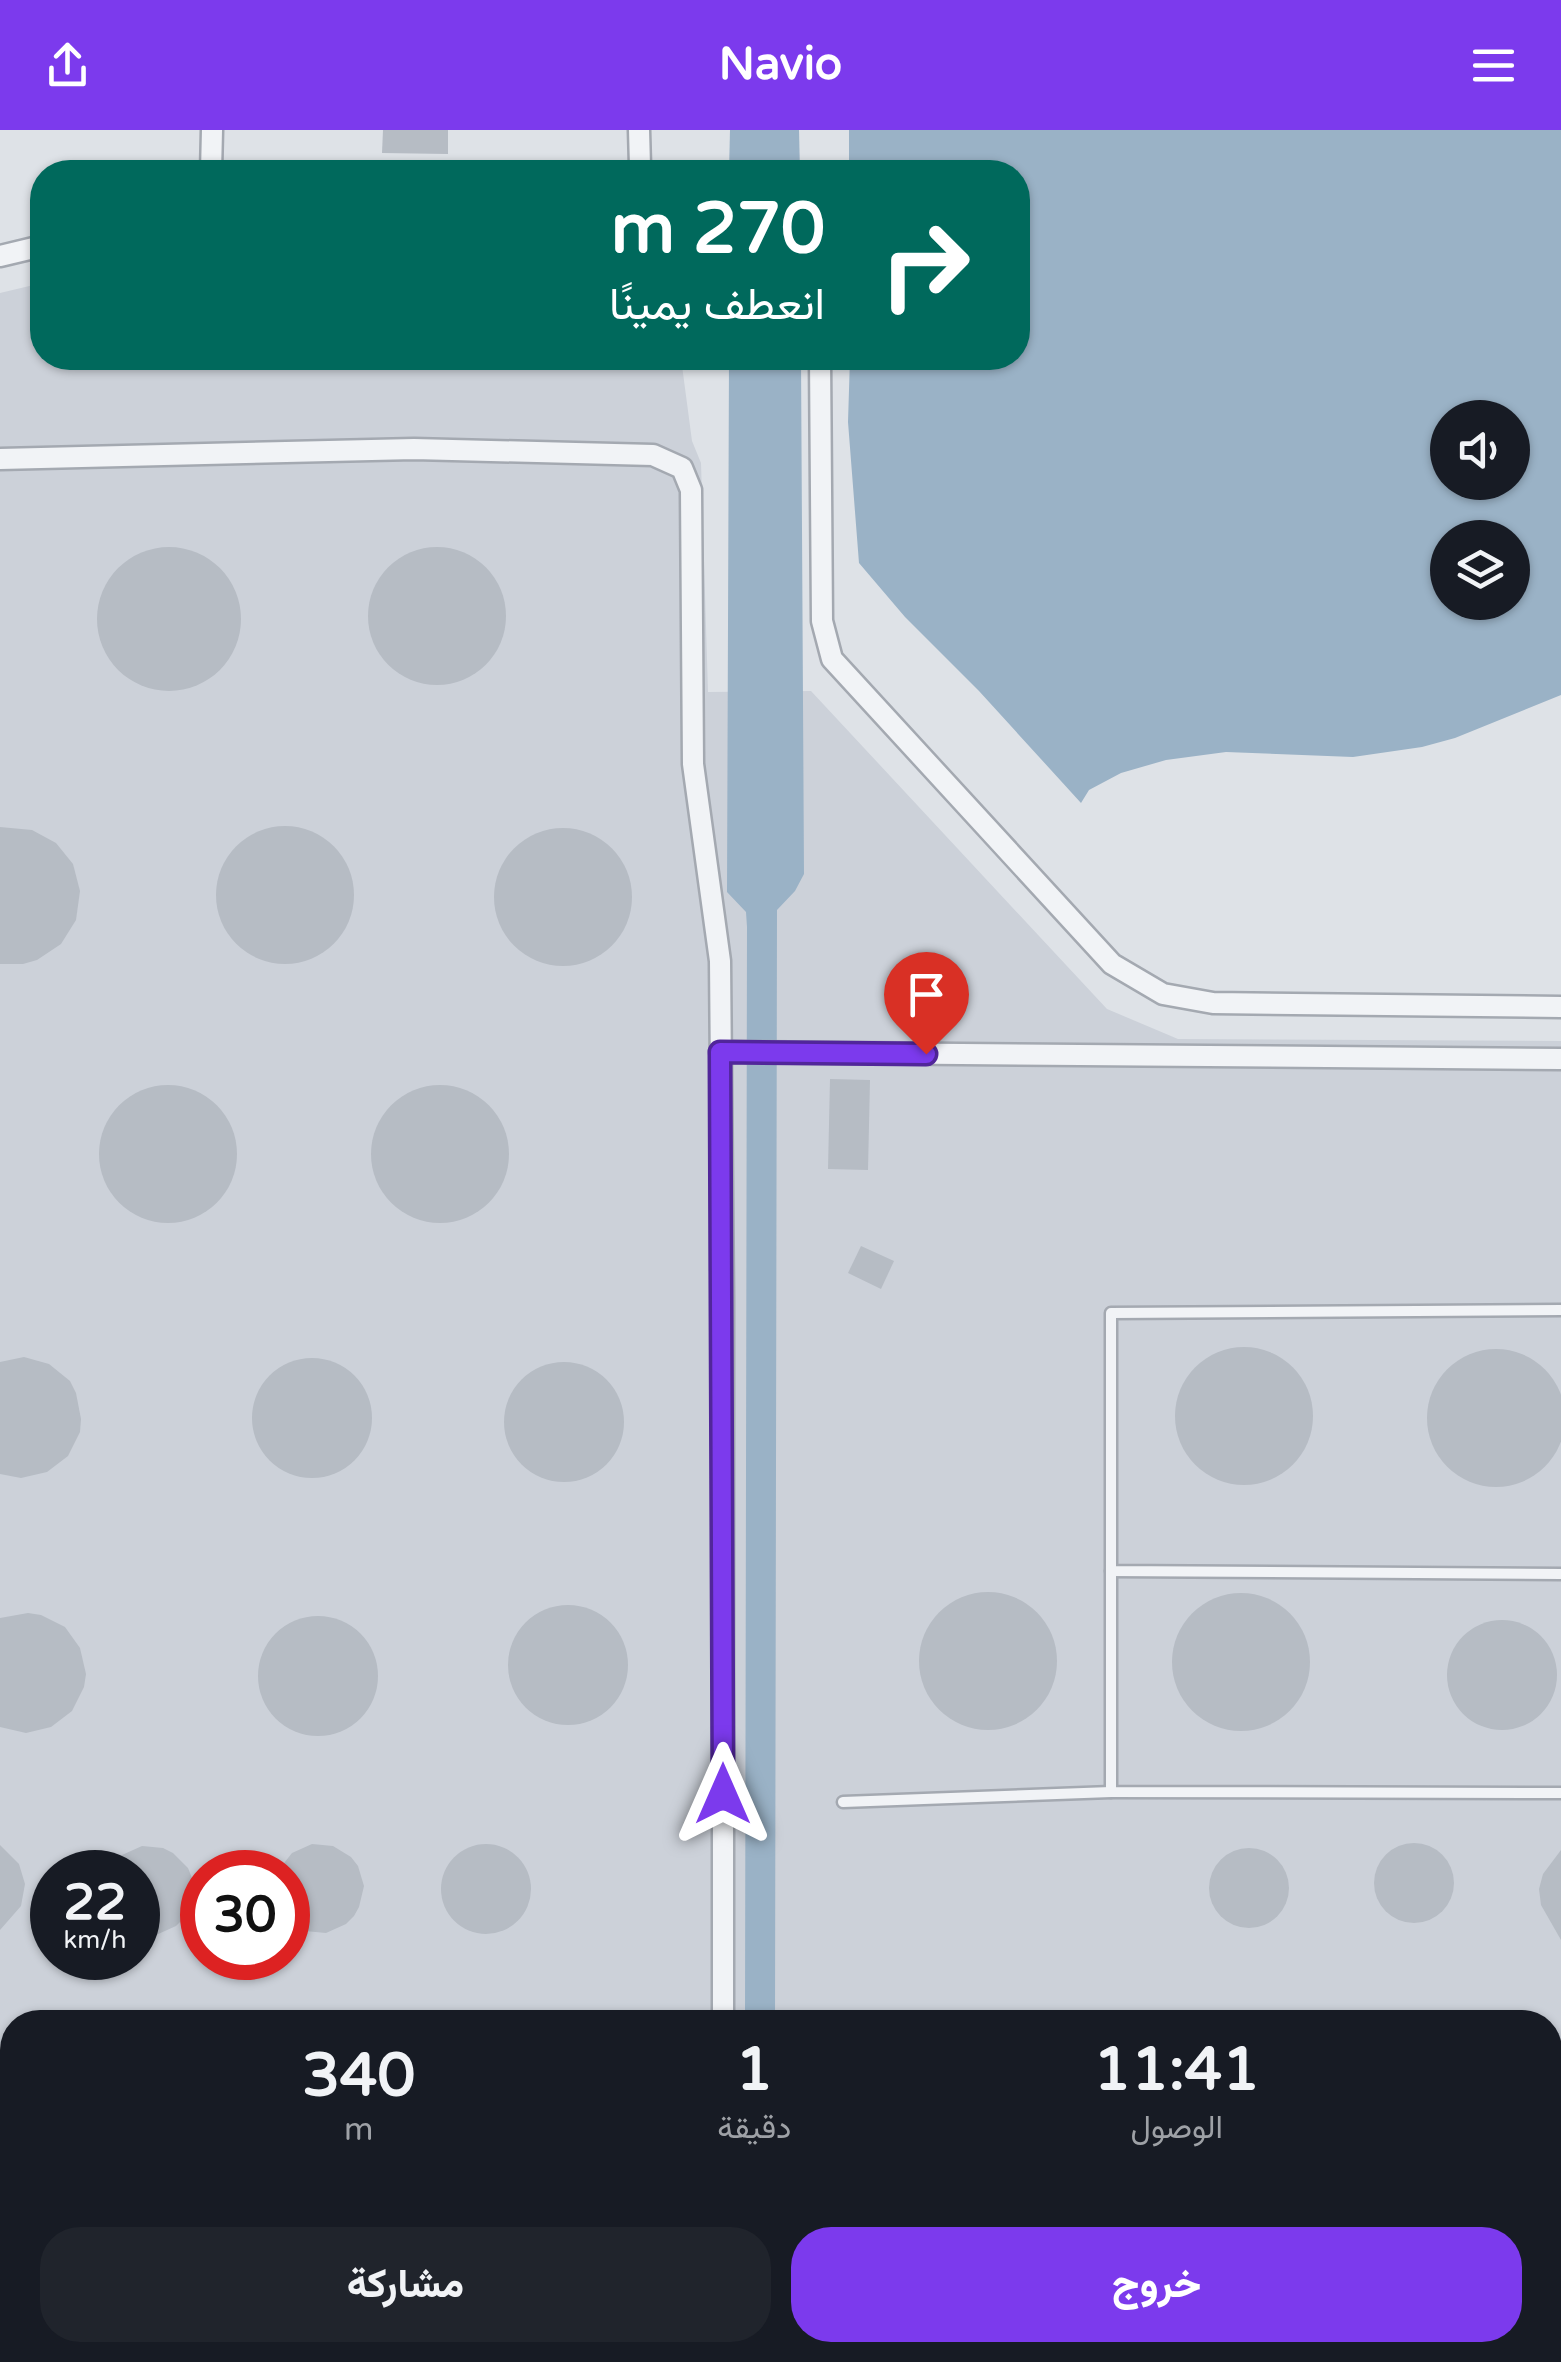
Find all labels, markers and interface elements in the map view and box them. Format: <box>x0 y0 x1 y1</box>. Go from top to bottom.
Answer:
icon: share <box>40 38 95 93</box>
text: Navio <box>719 38 842 92</box>
icon: menu <box>1466 38 1521 93</box>
text: 270 m <box>611 188 825 272</box>
icon: right <box>860 200 990 330</box>
text: انعطف يمينًا <box>609 278 825 332</box>
map controls <box>1430 400 1530 620</box>
button: sound <box>1430 400 1530 500</box>
button: layers <box>1430 520 1530 620</box>
pin <box>884 952 969 1055</box>
icon: arrive <box>899 967 954 1022</box>
position arrow <box>671 1742 775 1846</box>
speed limit sign: 30 <box>180 1850 310 1980</box>
text: 22 <box>64 1873 126 1933</box>
text: km/h <box>64 1925 126 1955</box>
text: 1 <box>736 2034 773 2106</box>
text: 11:41 <box>1094 2034 1260 2106</box>
text: 340 <box>302 2040 415 2112</box>
text: دقيقة <box>717 2109 791 2147</box>
text: الوصول <box>1131 2109 1223 2147</box>
text: m <box>344 2111 373 2149</box>
button: مشاركة <box>40 2227 771 2342</box>
button: خروج <box>791 2227 1522 2342</box>

